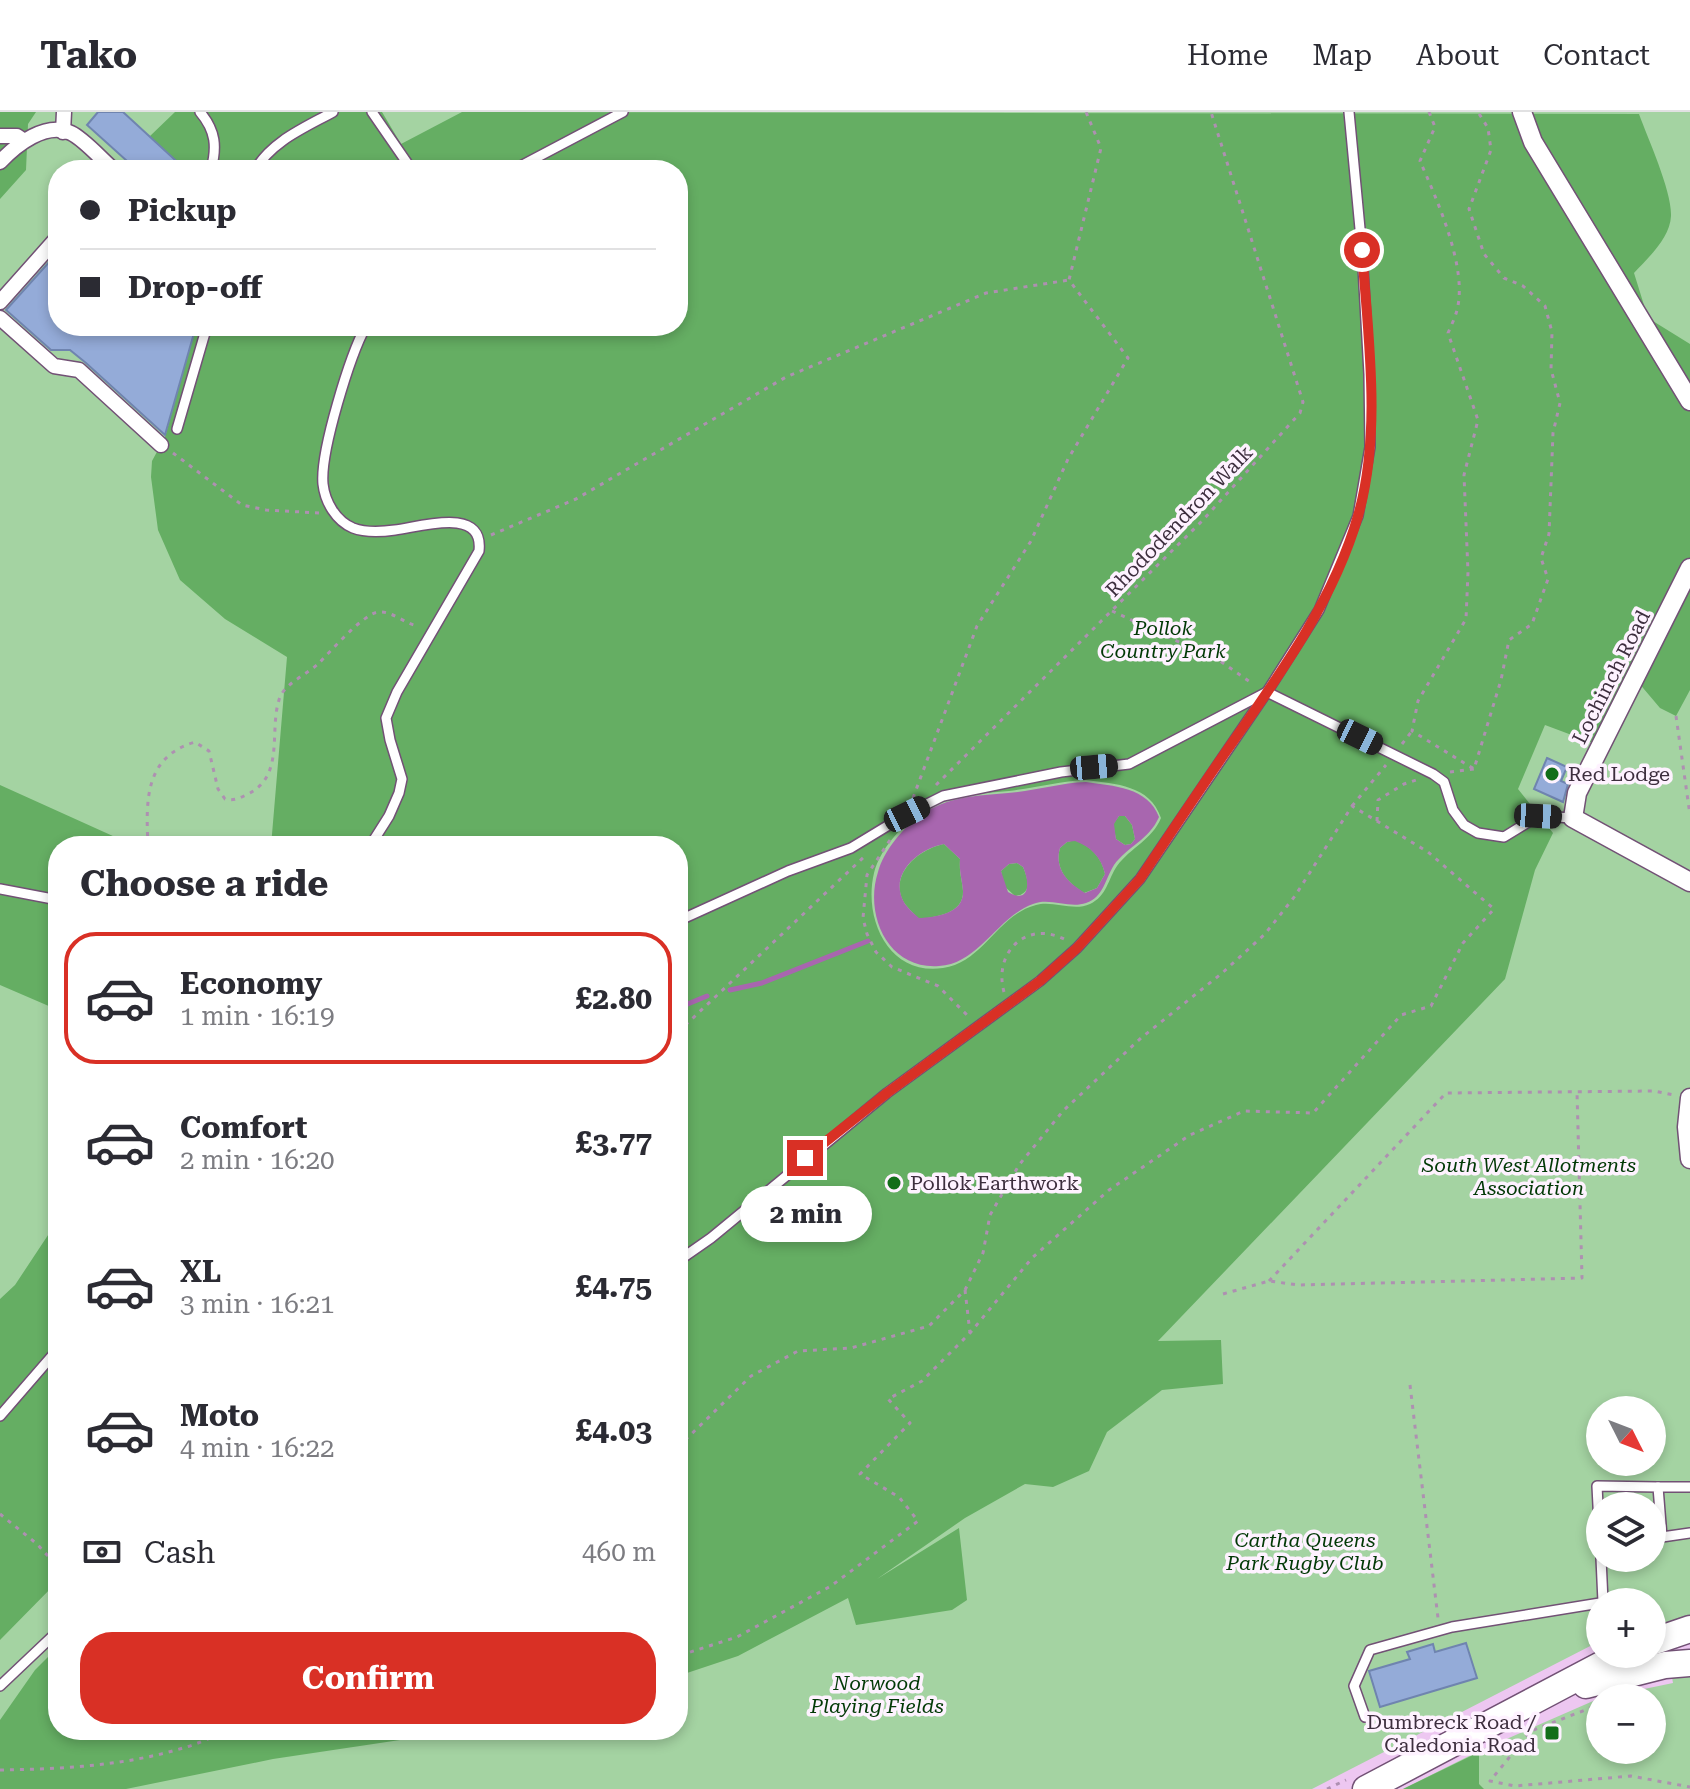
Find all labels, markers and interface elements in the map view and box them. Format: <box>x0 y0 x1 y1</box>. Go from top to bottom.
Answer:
text: Tako <box>40 33 137 77</box>
text: Home <box>1187 39 1268 72</box>
text: Map <box>1312 39 1372 72</box>
text: About <box>1416 39 1499 72</box>
text: Contact <box>1543 39 1650 72</box>
text: Pickup <box>128 193 236 228</box>
route start <box>1344 232 1380 268</box>
text: Drop-off <box>128 270 262 305</box>
street label: Rhododendron Walk <box>1101 440 1258 602</box>
street label: Lochinch Road <box>1567 606 1655 748</box>
park label: Pollok Country Park <box>1100 616 1226 663</box>
car <box>1333 716 1387 758</box>
car <box>1069 753 1119 781</box>
place label: Red Lodge <box>1568 762 1670 786</box>
marker: Red Lodge <box>1543 765 1561 783</box>
car <box>880 793 934 835</box>
car <box>1513 803 1563 829</box>
text: Choose a ride <box>80 863 328 905</box>
icon: car <box>84 962 156 1034</box>
text: Economy <box>180 966 322 1001</box>
text: £2.80 <box>575 981 652 1016</box>
text: 1 min · 16:19 <box>180 1001 335 1031</box>
icon: car <box>84 1106 156 1178</box>
text: Comfort <box>180 1110 307 1145</box>
text: £3.77 <box>575 1125 652 1160</box>
route end <box>787 1140 823 1176</box>
text: 2 min · 16:20 <box>180 1145 335 1175</box>
park label: South West Allotments Association <box>1421 1153 1636 1200</box>
place label: Pollok Earthwork <box>910 1171 1079 1195</box>
marker: Pollok Earthwork <box>885 1174 903 1192</box>
callout: 2 min <box>739 1186 871 1242</box>
text: 2 min <box>770 1199 842 1229</box>
icon: car <box>84 1250 156 1322</box>
text: XL <box>180 1254 221 1289</box>
text: £4.75 <box>575 1269 652 1304</box>
text: 3 min · 16:21 <box>180 1289 335 1319</box>
icon: car <box>84 1394 156 1466</box>
north arrow <box>1586 1396 1666 1476</box>
map controls <box>1586 1396 1666 1764</box>
text: Moto <box>180 1398 259 1433</box>
text: £4.03 <box>575 1413 652 1448</box>
text: 4 min · 16:22 <box>180 1433 335 1463</box>
button: layers <box>1586 1492 1666 1572</box>
park label: Cartha Queens Park Rugby Club <box>1225 1528 1384 1575</box>
icon: cash <box>80 1530 124 1574</box>
text: Cash <box>144 1535 215 1570</box>
text: 460 m <box>582 1537 656 1567</box>
button: + <box>1586 1588 1666 1668</box>
button: Confirm <box>80 1632 656 1724</box>
park label: Norwood Playing Fields <box>809 1671 944 1718</box>
button: − <box>1586 1684 1666 1764</box>
place label: Dumbreck Road / Caledonia Road <box>1367 1710 1537 1757</box>
marker: Dumbreck Road / Caledonia Road <box>1543 1724 1561 1742</box>

